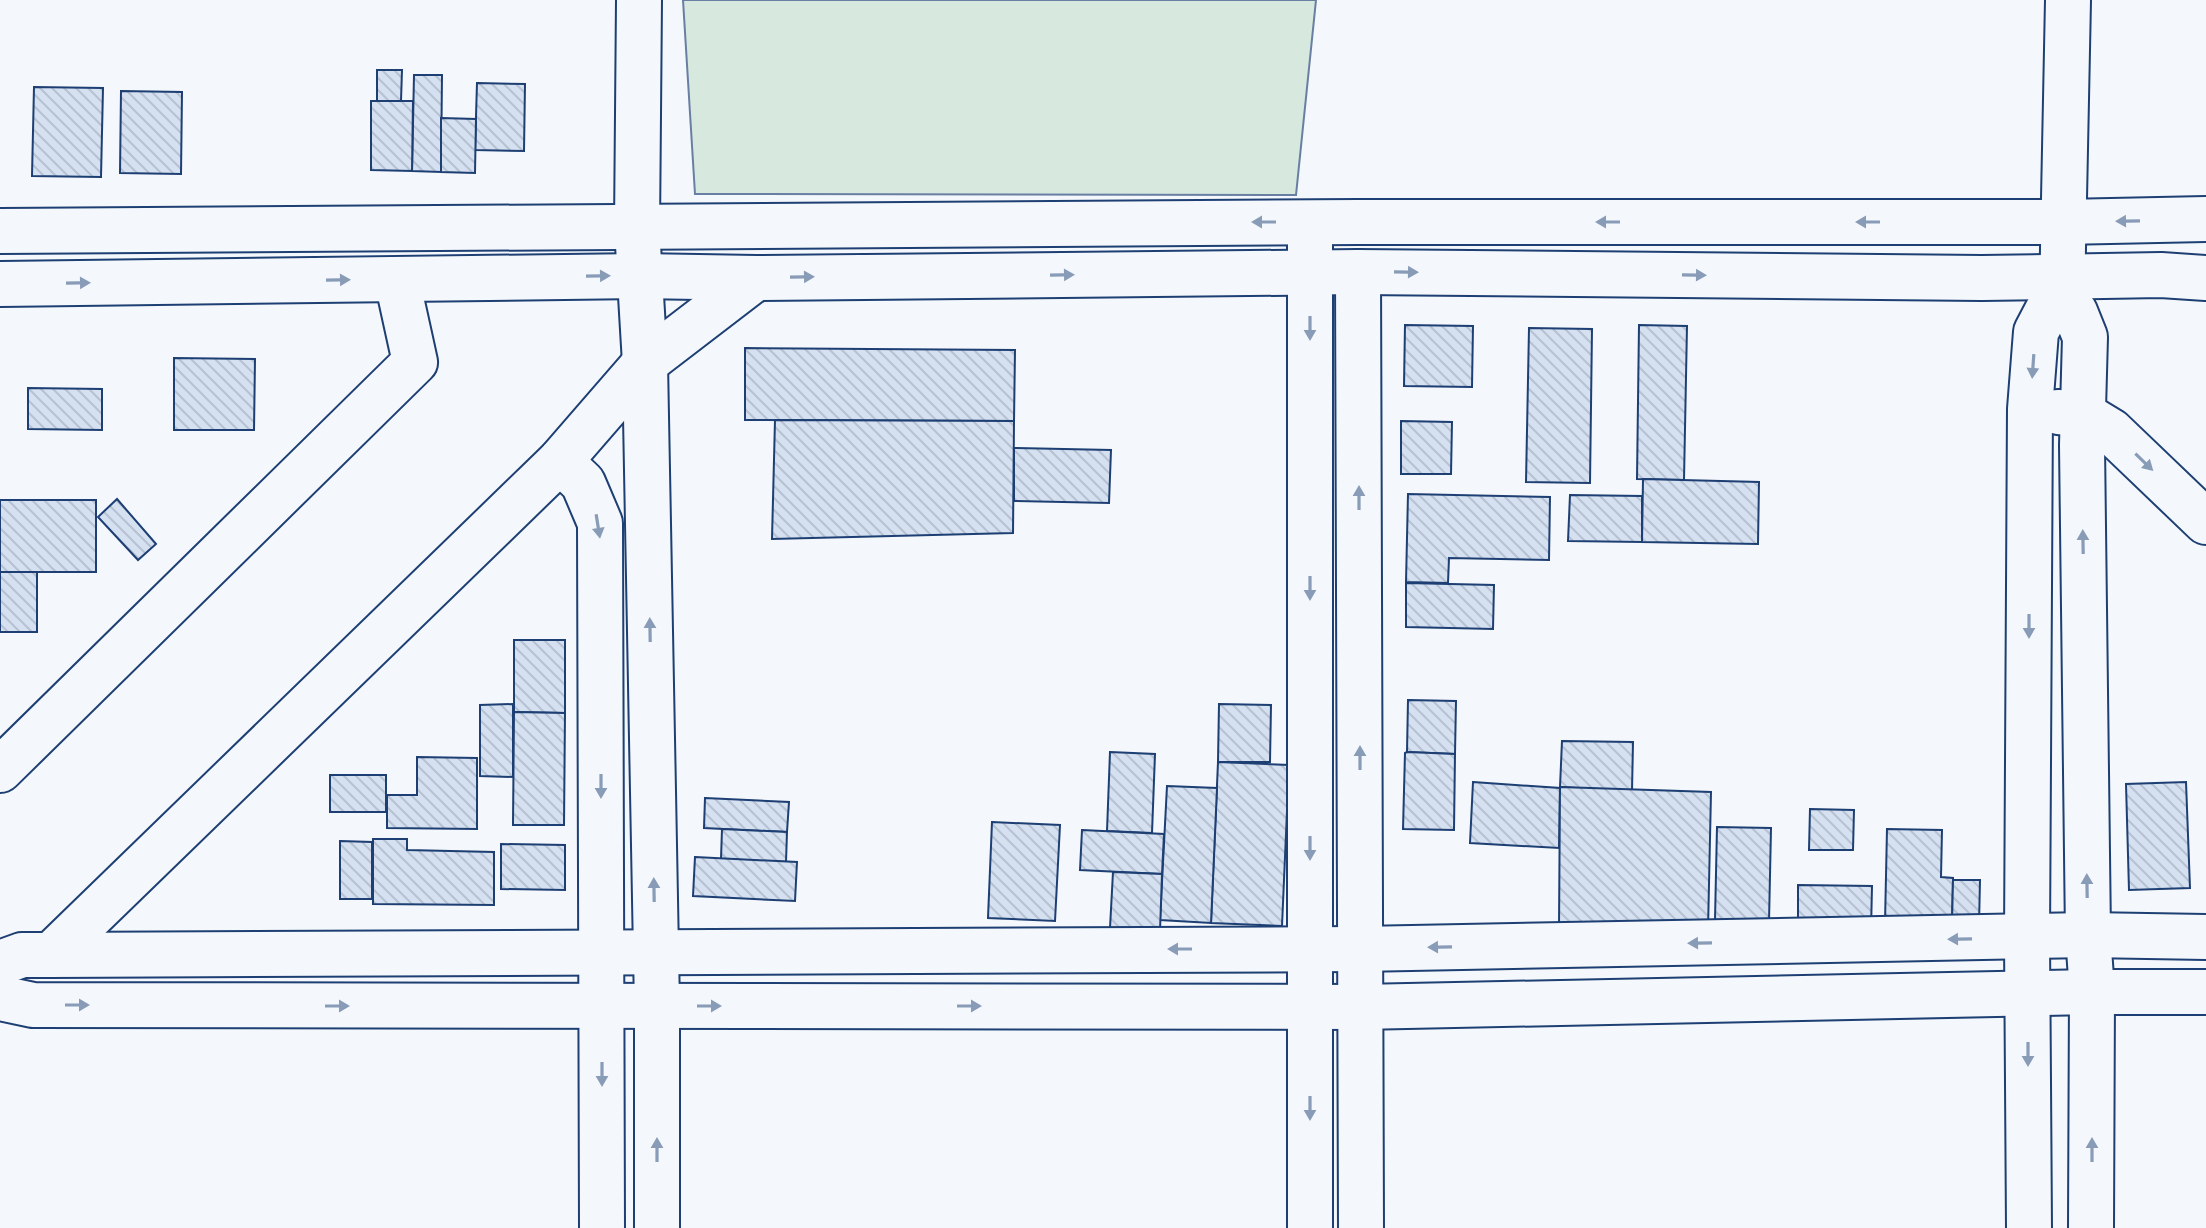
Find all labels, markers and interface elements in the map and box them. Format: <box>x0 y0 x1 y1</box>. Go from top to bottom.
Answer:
one-way arrow <box>2115 214 2140 227</box>
one-way arrow <box>1251 216 1276 228</box>
one-way arrow <box>1595 216 1620 228</box>
one-way arrow <box>1855 216 1880 228</box>
one-way arrow <box>1394 266 1419 278</box>
one-way arrow <box>1050 269 1075 281</box>
one-way arrow <box>1682 269 1707 281</box>
one-way arrow <box>586 270 611 283</box>
one-way arrow <box>790 271 815 283</box>
one-way arrow <box>326 274 351 286</box>
one-way arrow <box>66 277 91 289</box>
one-way arrow <box>1304 316 1316 341</box>
one-way arrow <box>2026 354 2039 379</box>
one-way arrow <box>2134 452 2153 471</box>
one-way arrow <box>1353 485 1365 510</box>
one-way arrow <box>592 514 604 539</box>
one-way arrow <box>2077 529 2089 554</box>
one-way arrow <box>1304 576 1316 601</box>
one-way arrow <box>2023 614 2035 639</box>
one-way arrow <box>644 617 656 642</box>
one-way arrow <box>1354 745 1366 770</box>
one-way arrow <box>595 774 607 799</box>
one-way arrow <box>1304 836 1316 861</box>
one-way arrow <box>2081 873 2094 898</box>
one-way arrow <box>648 877 660 902</box>
one-way arrow <box>1947 932 1972 945</box>
one-way arrow <box>1687 937 1712 949</box>
one-way arrow <box>1427 941 1452 954</box>
one-way arrow <box>1167 943 1192 955</box>
one-way arrow <box>65 999 90 1011</box>
one-way arrow <box>325 1000 350 1012</box>
one-way arrow <box>697 1000 722 1012</box>
one-way arrow <box>957 1000 982 1012</box>
one-way arrow <box>2022 1042 2034 1067</box>
one-way arrow <box>596 1062 608 1087</box>
one-way arrow <box>1304 1096 1316 1121</box>
one-way arrow <box>651 1137 663 1162</box>
one-way arrow <box>2085 1137 2098 1162</box>

